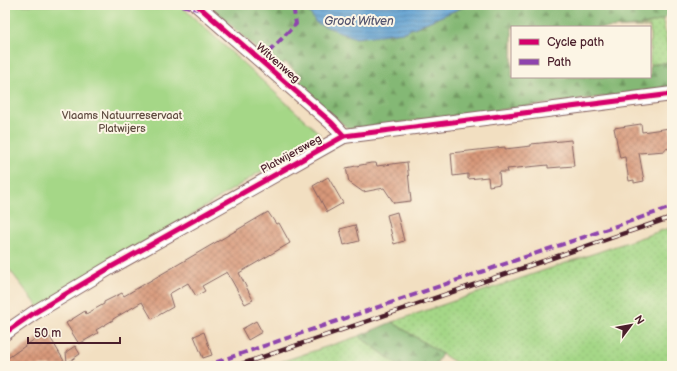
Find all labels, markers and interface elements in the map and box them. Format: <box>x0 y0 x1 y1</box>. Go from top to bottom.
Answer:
water label: Groot Witven <box>324 14 394 29</box>
legend <box>511 26 651 78</box>
text: Cycle path <box>547 35 604 50</box>
street label: Witvenweg <box>254 41 302 85</box>
text: Path <box>547 55 572 70</box>
park label: Vlaams Natuurreservaat Platwijers <box>62 109 183 135</box>
street label: Platwijersweg <box>258 132 324 176</box>
north arrow <box>611 305 651 345</box>
text: N <box>631 313 647 327</box>
scale bar <box>28 319 120 345</box>
text: 50 m <box>34 326 61 341</box>

